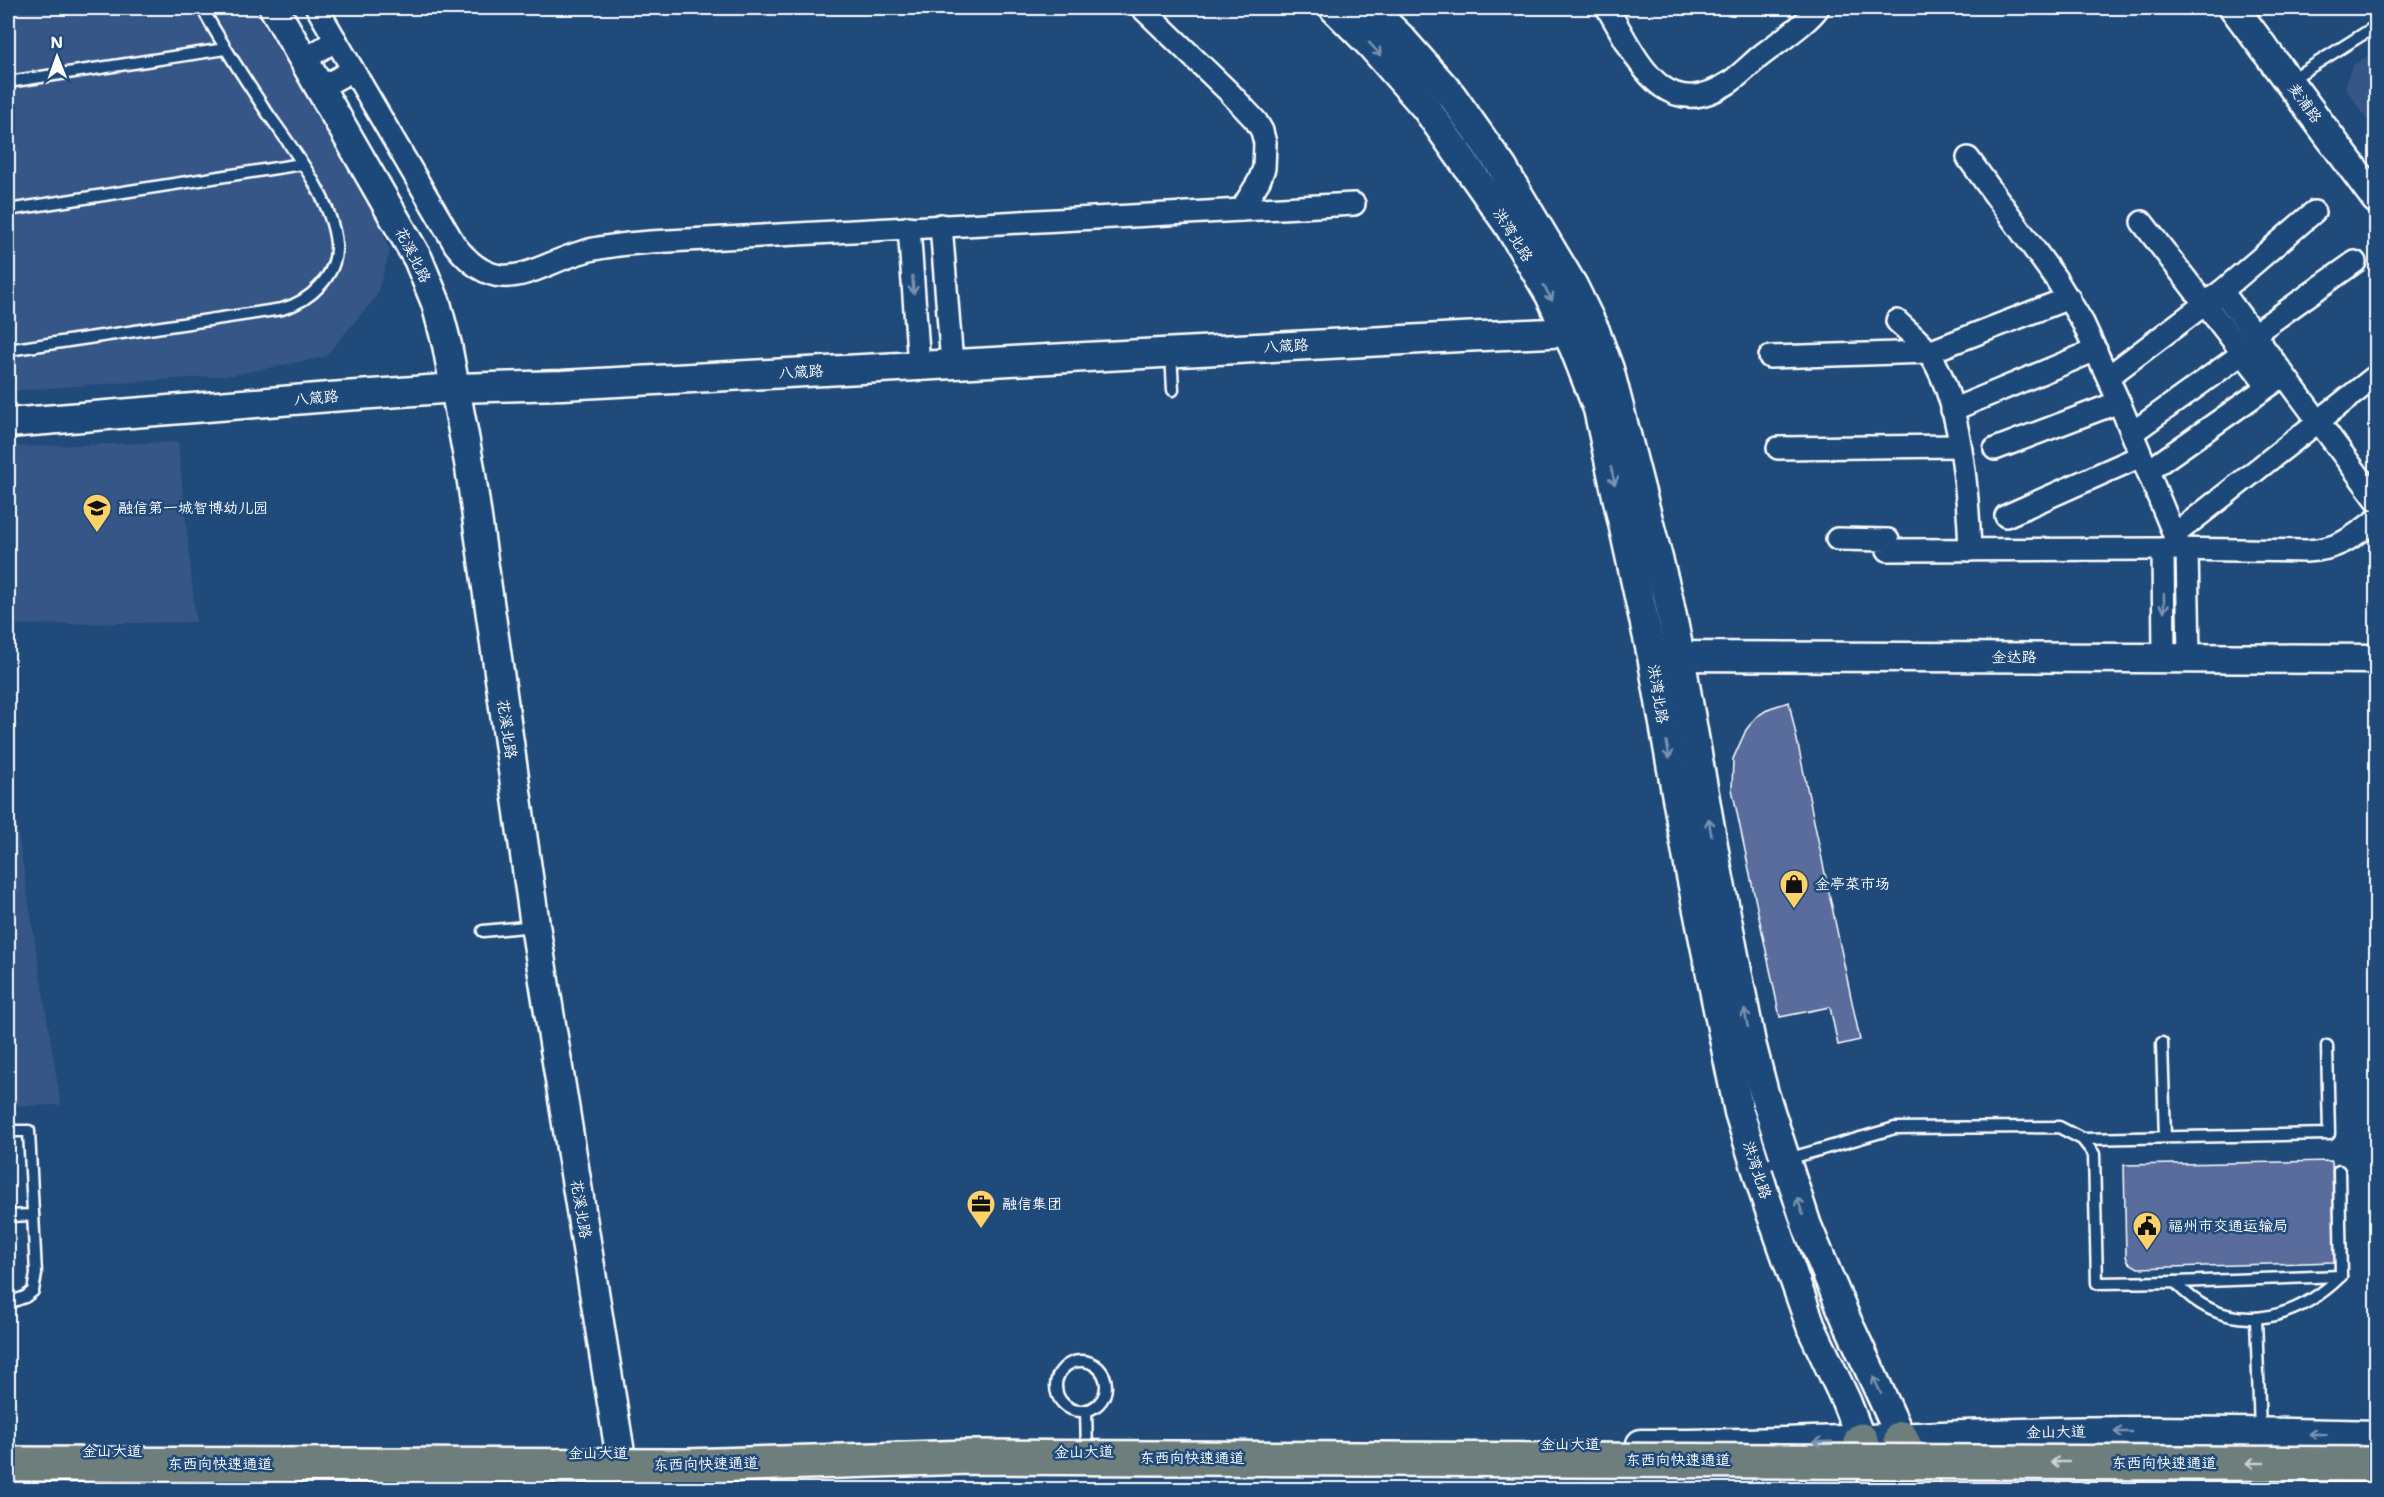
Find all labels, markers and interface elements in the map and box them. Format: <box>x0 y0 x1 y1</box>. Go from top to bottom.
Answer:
north arrow <box>27 27 87 87</box>
text: N <box>50 32 63 53</box>
one-way arrow <box>1368 42 1382 57</box>
street label: 麦浦路 <box>2284 79 2326 127</box>
street label: 洪湾北路 <box>1489 204 1537 266</box>
street label: 花溪北路 <box>390 224 436 286</box>
one-way arrow <box>908 275 919 295</box>
one-way arrow <box>1542 284 1554 301</box>
street label: 八箴路 <box>1263 335 1309 357</box>
street label: 八箴路 <box>778 361 824 383</box>
street label: 八箴路 <box>293 386 339 410</box>
one-way arrow <box>1608 466 1619 485</box>
school or university icon: 融信第一城智博幼儿园 <box>81 492 113 534</box>
place label: 融信第一城智博幼儿园 <box>118 498 268 518</box>
one-way arrow <box>2158 593 2170 613</box>
street label: 金达路 <box>1991 647 2037 667</box>
street label: 洪湾北路 <box>1643 663 1673 725</box>
street label: 花溪北路 <box>493 698 521 760</box>
one-way arrow <box>1663 739 1674 759</box>
one-way arrow <box>1704 818 1715 837</box>
shop icon: 金亭菜市场 <box>1778 868 1810 910</box>
place label: 金亭菜市场 <box>1815 874 1890 894</box>
one-way arrow <box>1740 1009 1752 1028</box>
street label: 洪湾北路 <box>1738 1138 1776 1202</box>
street label: 花溪北路 <box>566 1178 596 1240</box>
office icon: 融信集团 <box>965 1188 997 1230</box>
place label: 融信集团 <box>1002 1194 1062 1214</box>
one-way arrow <box>1794 1197 1805 1216</box>
public building icon: 福州市交通运输局 <box>2131 1210 2163 1252</box>
place label: 福州市交通运输局 <box>2168 1216 2288 1236</box>
one-way arrow <box>1870 1376 1882 1394</box>
street label: 金山大道 <box>2026 1421 2086 1443</box>
one-way arrow <box>2114 1426 2134 1438</box>
one-way arrow <box>2309 1428 2329 1440</box>
street label: 金山大道 <box>1540 1434 1600 1454</box>
one-way arrow <box>1814 1436 1834 1447</box>
street label: 金山大道 <box>82 1441 142 1461</box>
street label: 金山大道 <box>1054 1441 1114 1463</box>
street label: 金山大道 <box>568 1443 628 1463</box>
street label: 东西向快速通道 <box>1139 1448 1245 1468</box>
street label: 东西向快速通道 <box>1625 1450 1731 1470</box>
street label: 东西向快速通道 <box>653 1453 759 1475</box>
street label: 东西向快速通道 <box>2111 1453 2217 1473</box>
street label: 东西向快速通道 <box>167 1454 273 1474</box>
one-way arrow <box>2051 1456 2071 1468</box>
one-way arrow <box>2246 1457 2266 1469</box>

